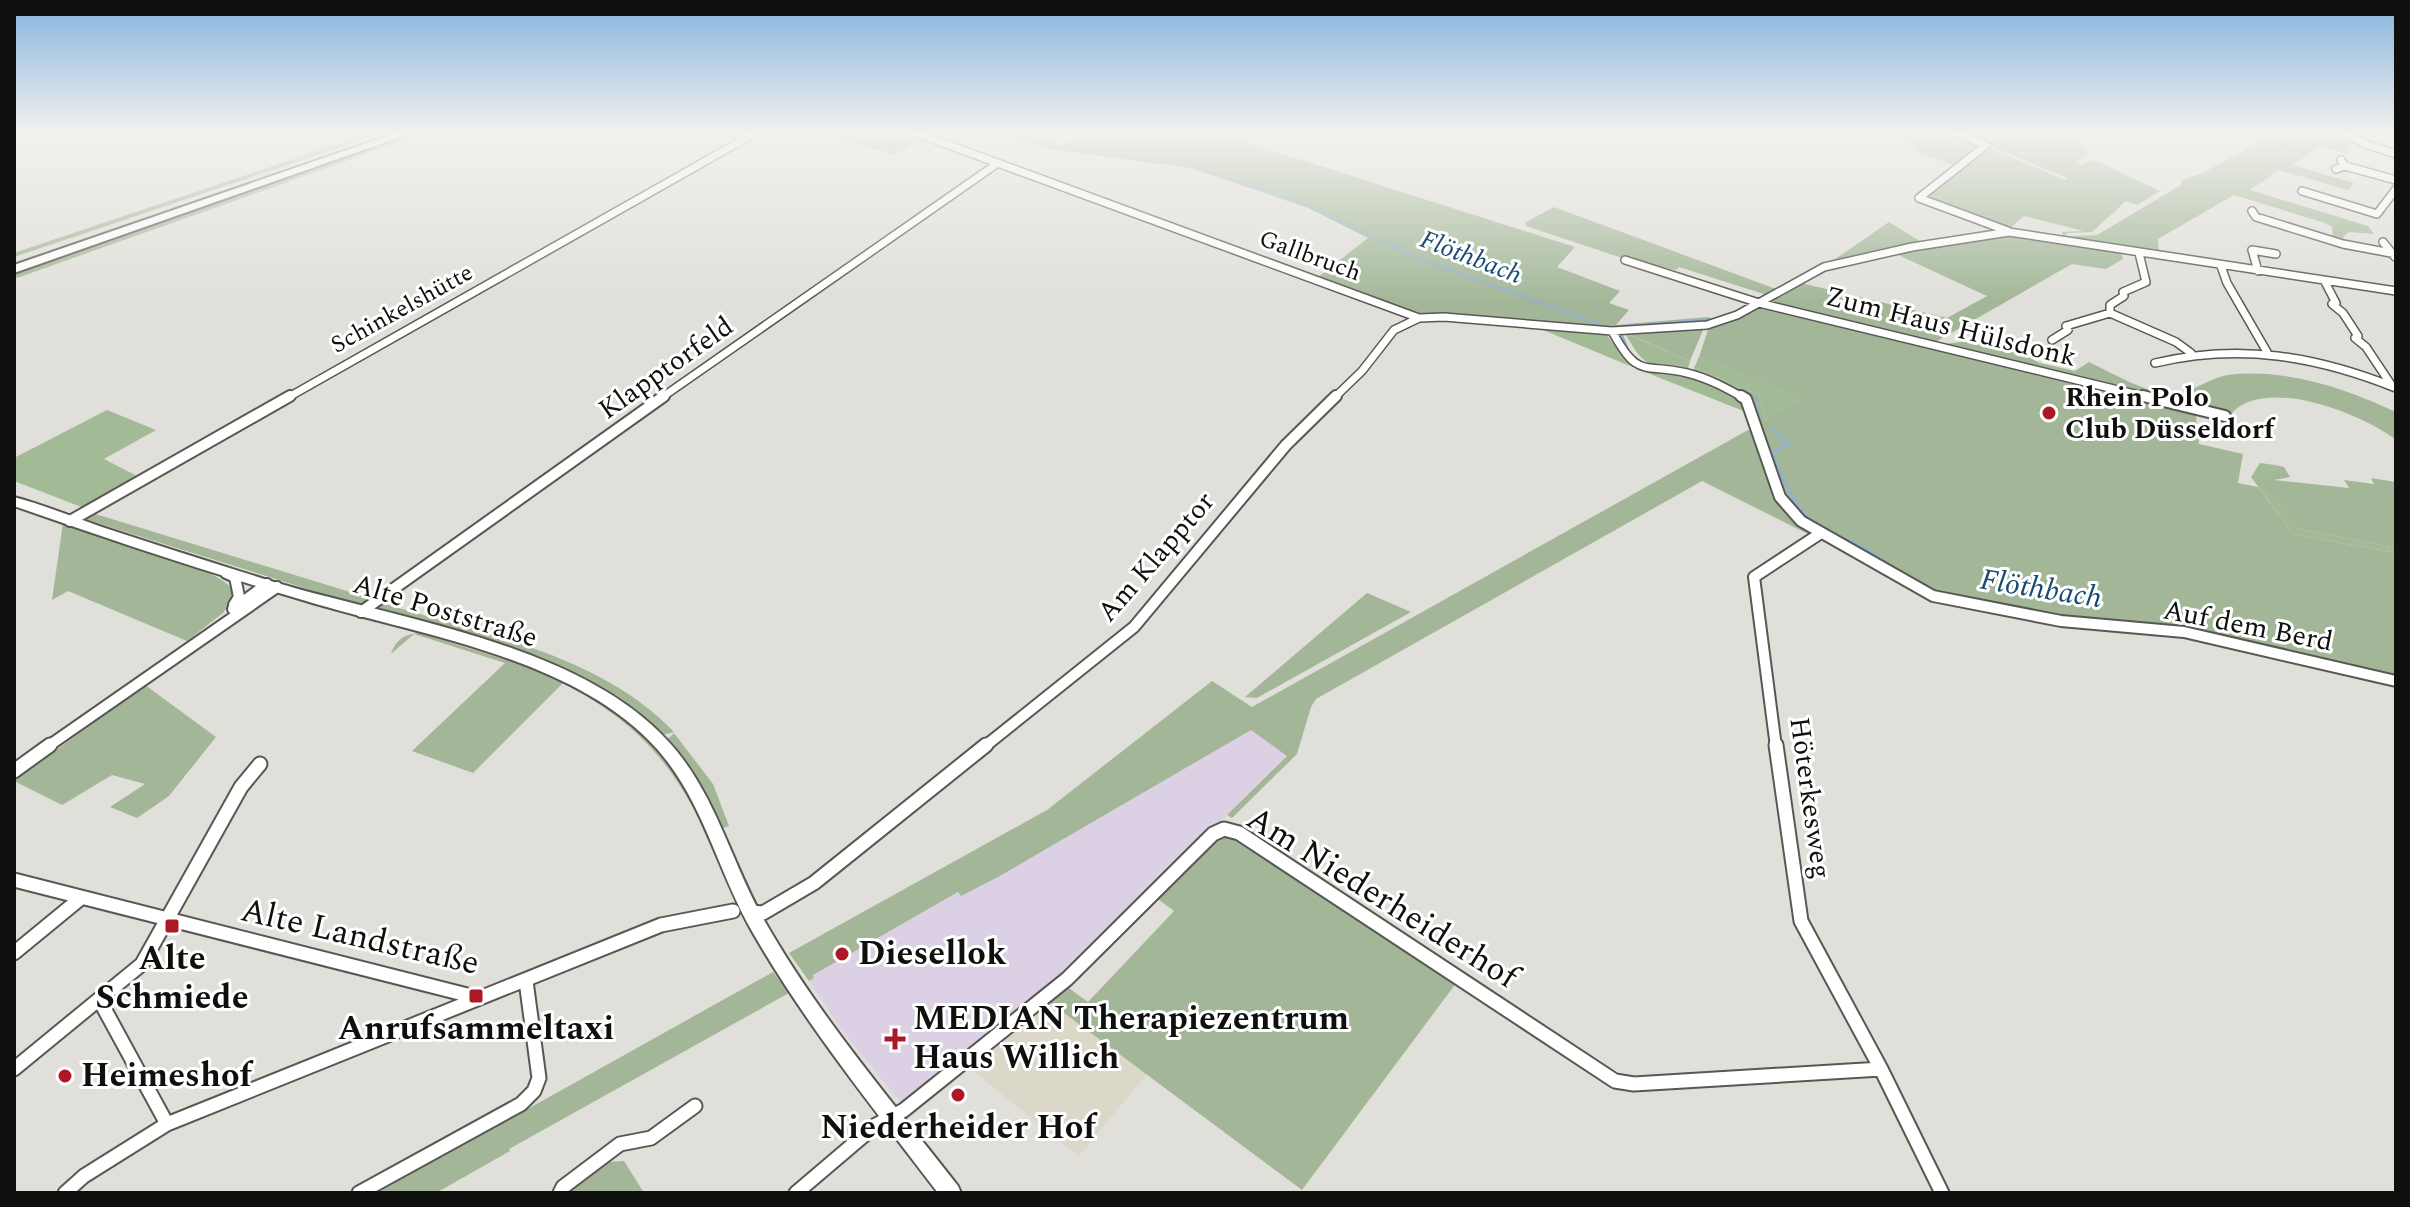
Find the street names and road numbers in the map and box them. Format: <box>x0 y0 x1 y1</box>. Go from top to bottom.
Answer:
street label: Gallbruch <box>1254 221 1366 291</box>
street label: Schinkelshütte <box>324 255 480 363</box>
street label: Zum Haus Hülsdonk <box>1821 275 2081 379</box>
street label: Klapptorfeld <box>589 305 743 431</box>
street label: Am Klapptor <box>1087 482 1225 632</box>
street label: Alte Poststraße <box>347 563 543 659</box>
street label: Auf dem Berd <box>2159 588 2337 664</box>
street label: Höterkesweg <box>1777 714 1843 882</box>
street label: Am Niederheiderhof <box>1236 793 1530 1004</box>
street label: Alte Landstraße <box>236 884 484 990</box>

